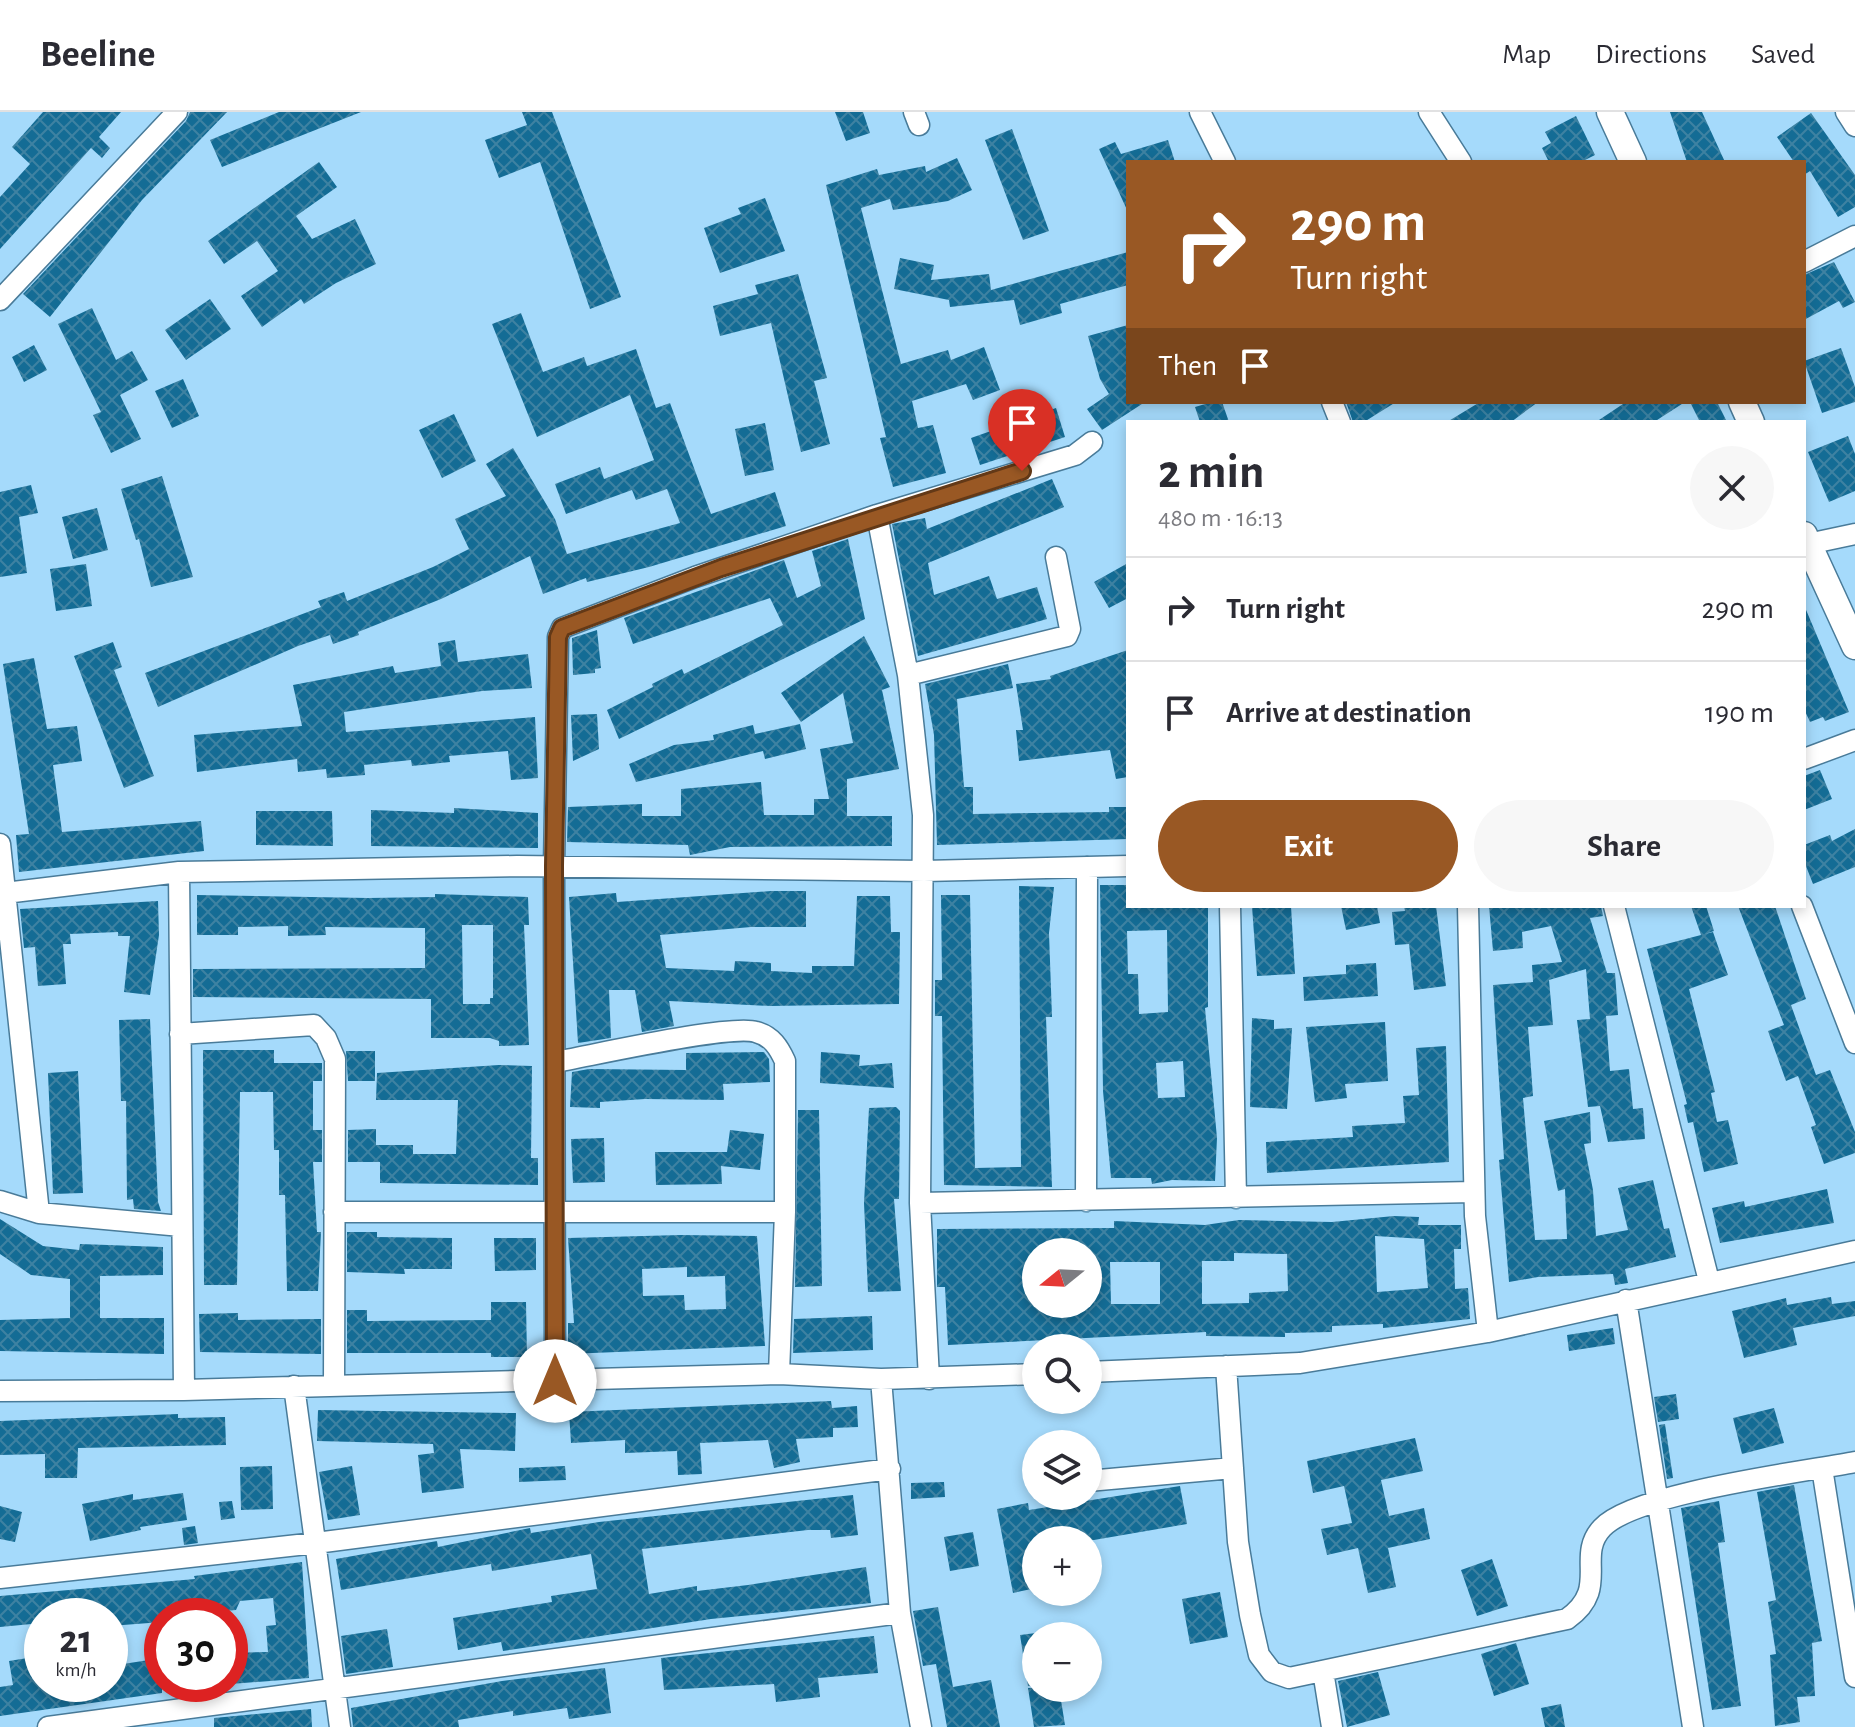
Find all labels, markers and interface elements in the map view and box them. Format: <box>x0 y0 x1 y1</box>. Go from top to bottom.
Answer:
text: Beeline <box>40 36 155 74</box>
text: Map <box>1502 41 1551 69</box>
text: Directions <box>1595 41 1707 69</box>
text: Saved <box>1751 41 1815 69</box>
icon: right <box>1158 192 1262 296</box>
text: 290 m <box>1290 195 1426 251</box>
text: Turn right <box>1290 260 1427 296</box>
icon: arrive <box>1233 344 1277 388</box>
text: Then <box>1158 351 1217 381</box>
pin <box>988 389 1056 471</box>
icon: arrive <box>1000 401 1044 445</box>
button: close <box>1690 446 1774 530</box>
text: 2 min <box>1158 449 1265 497</box>
text: 480 m · 16:13 <box>1158 505 1283 531</box>
icon: right <box>1158 587 1202 631</box>
text: Turn right <box>1226 594 1345 624</box>
text: 290 m <box>1701 594 1774 624</box>
icon: arrive <box>1158 691 1202 735</box>
text: Arrive at destination <box>1226 698 1472 728</box>
text: 190 m <box>1705 698 1774 728</box>
button: Exit <box>1158 800 1458 892</box>
button: Share <box>1474 800 1774 892</box>
north arrow <box>1022 1238 1102 1318</box>
map controls <box>1022 1238 1102 1702</box>
button: search <box>1022 1334 1102 1414</box>
position arrow <box>513 1339 597 1423</box>
button: layers <box>1022 1430 1102 1510</box>
button: + <box>1022 1526 1102 1606</box>
speed limit sign: 30 <box>144 1598 248 1702</box>
text: 21 <box>59 1620 93 1660</box>
button: − <box>1022 1622 1102 1702</box>
text: km/h <box>55 1660 97 1680</box>

